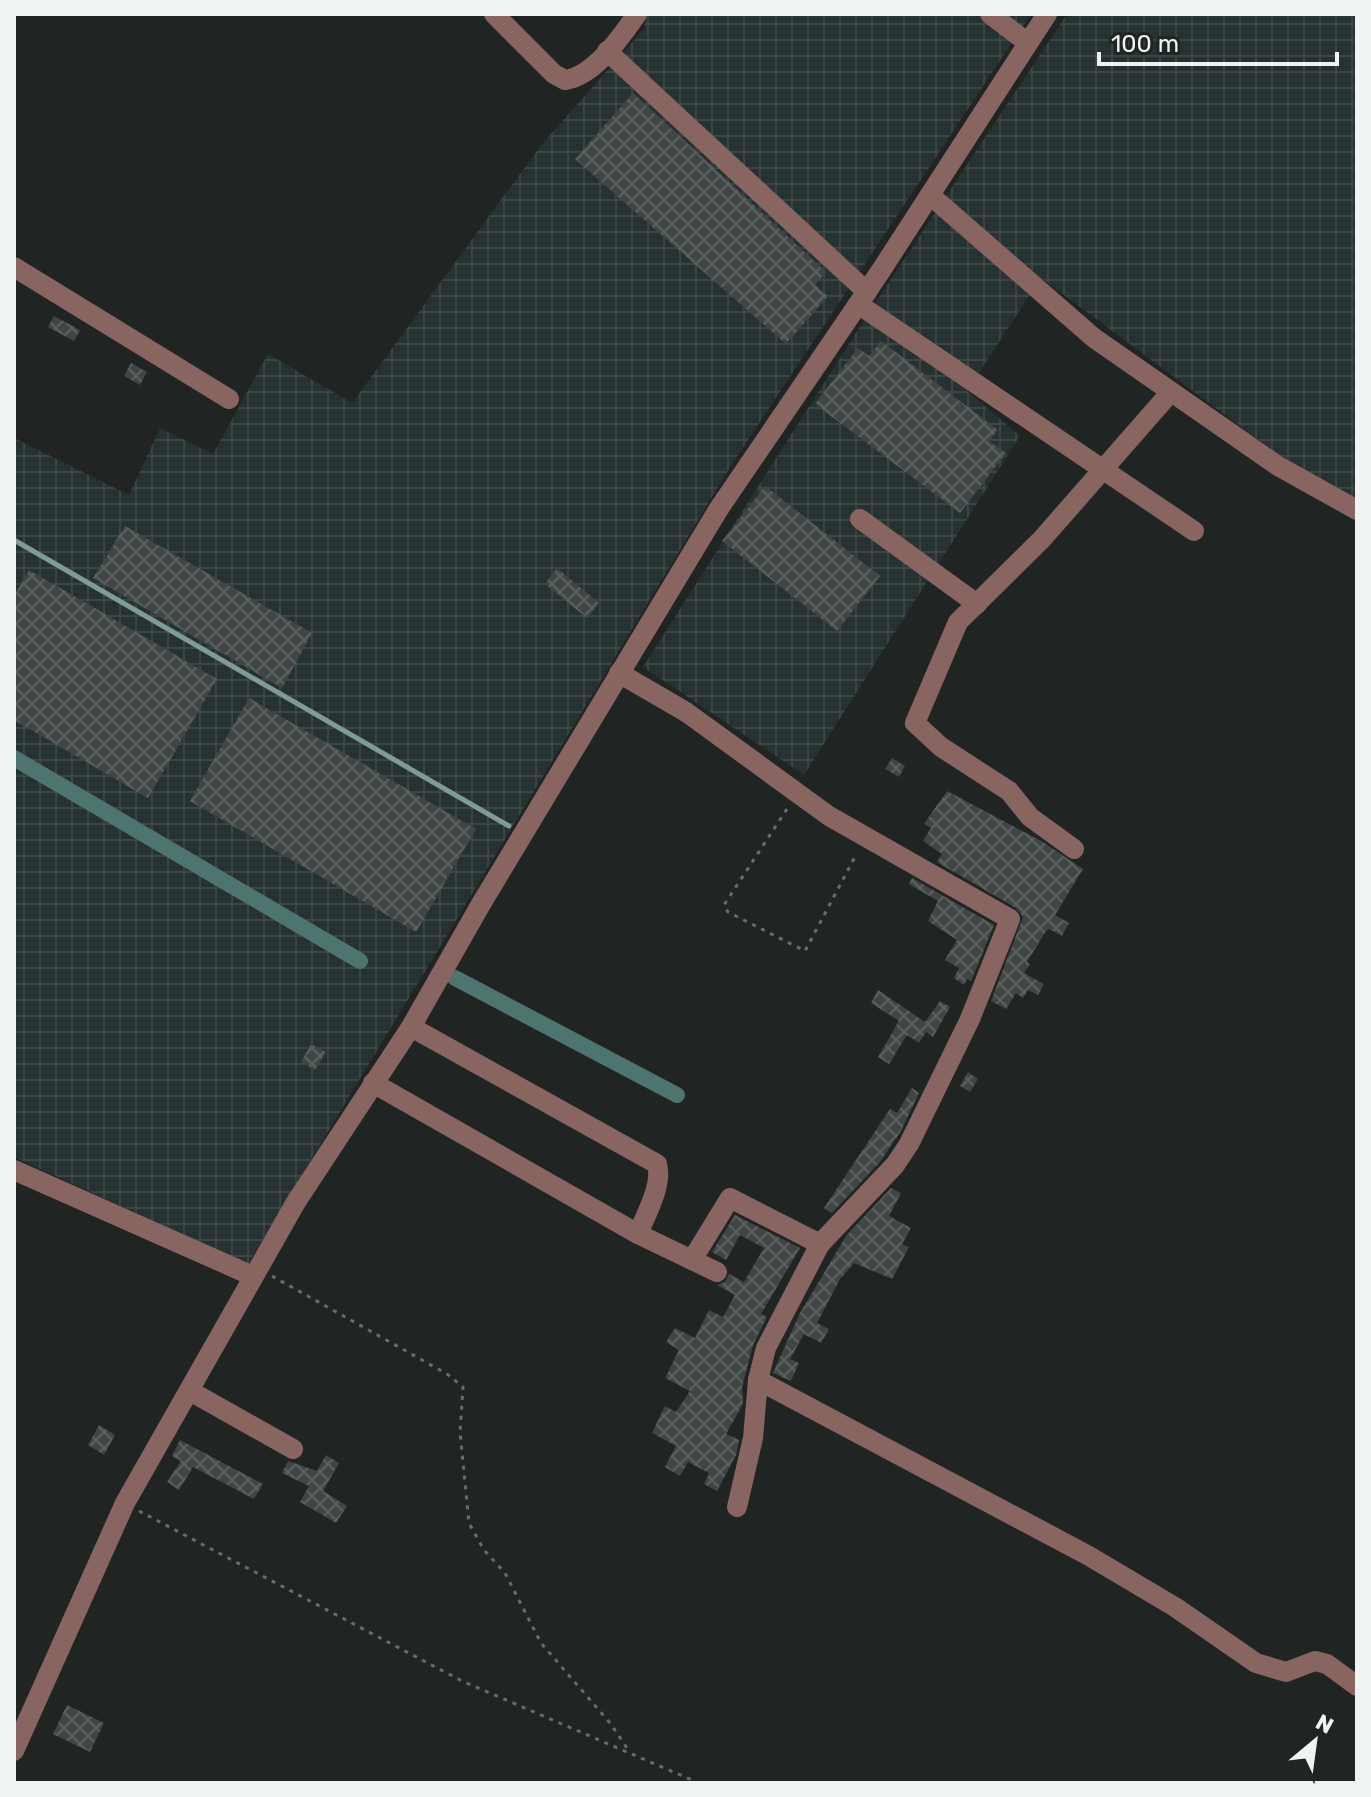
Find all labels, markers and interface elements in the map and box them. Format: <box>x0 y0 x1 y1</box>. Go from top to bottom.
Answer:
scale bar <box>1099 16 1337 66</box>
text: 100 m <box>1111 30 1179 58</box>
north arrow <box>1275 1701 1355 1781</box>
text: N <box>1311 1708 1338 1740</box>

